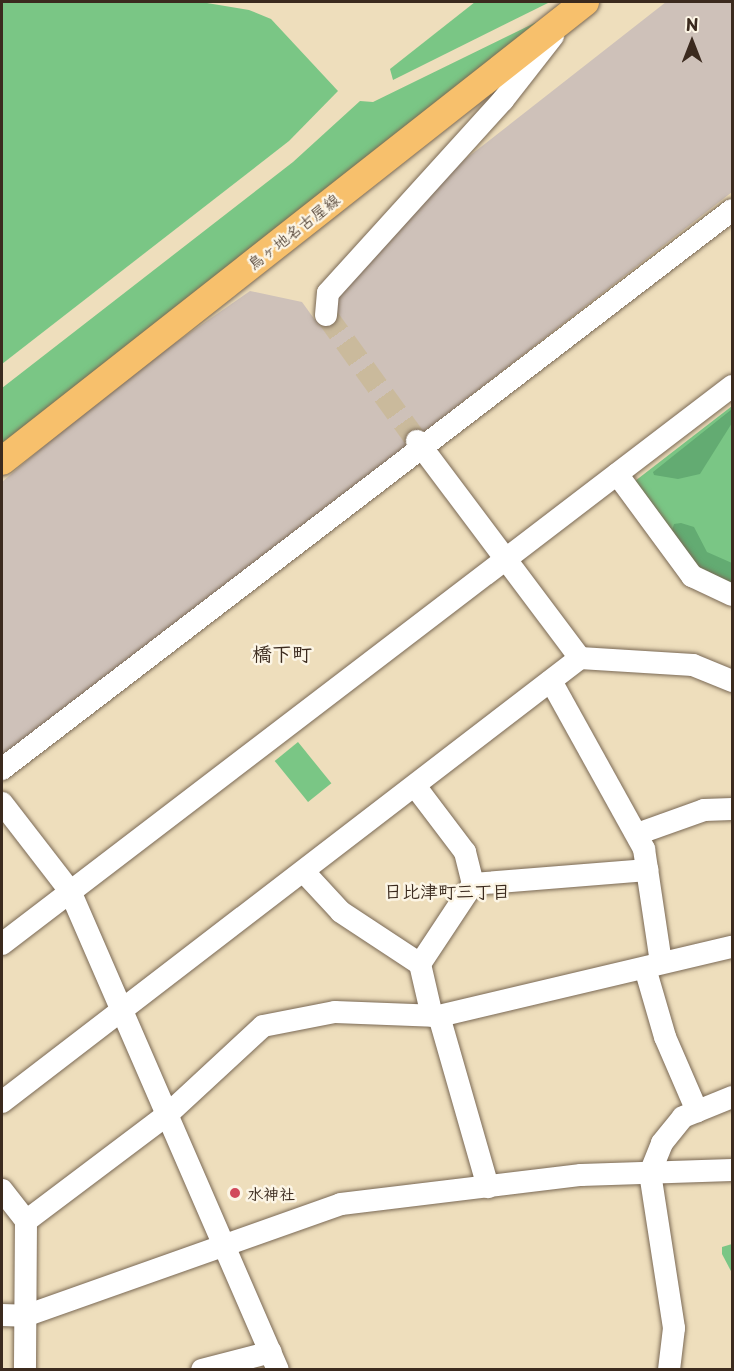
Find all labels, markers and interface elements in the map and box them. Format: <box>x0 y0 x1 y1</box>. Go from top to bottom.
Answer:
north arrow <box>662 12 722 72</box>
text: N <box>686 12 698 36</box>
street label: 鳥ヶ地名古屋線 <box>243 189 343 273</box>
district label: 橋下町 <box>252 641 312 665</box>
district label: 日比津町三丁目 <box>384 880 510 902</box>
place label: 水神社 <box>247 1183 295 1203</box>
marker: 水神社 <box>228 1186 242 1200</box>

